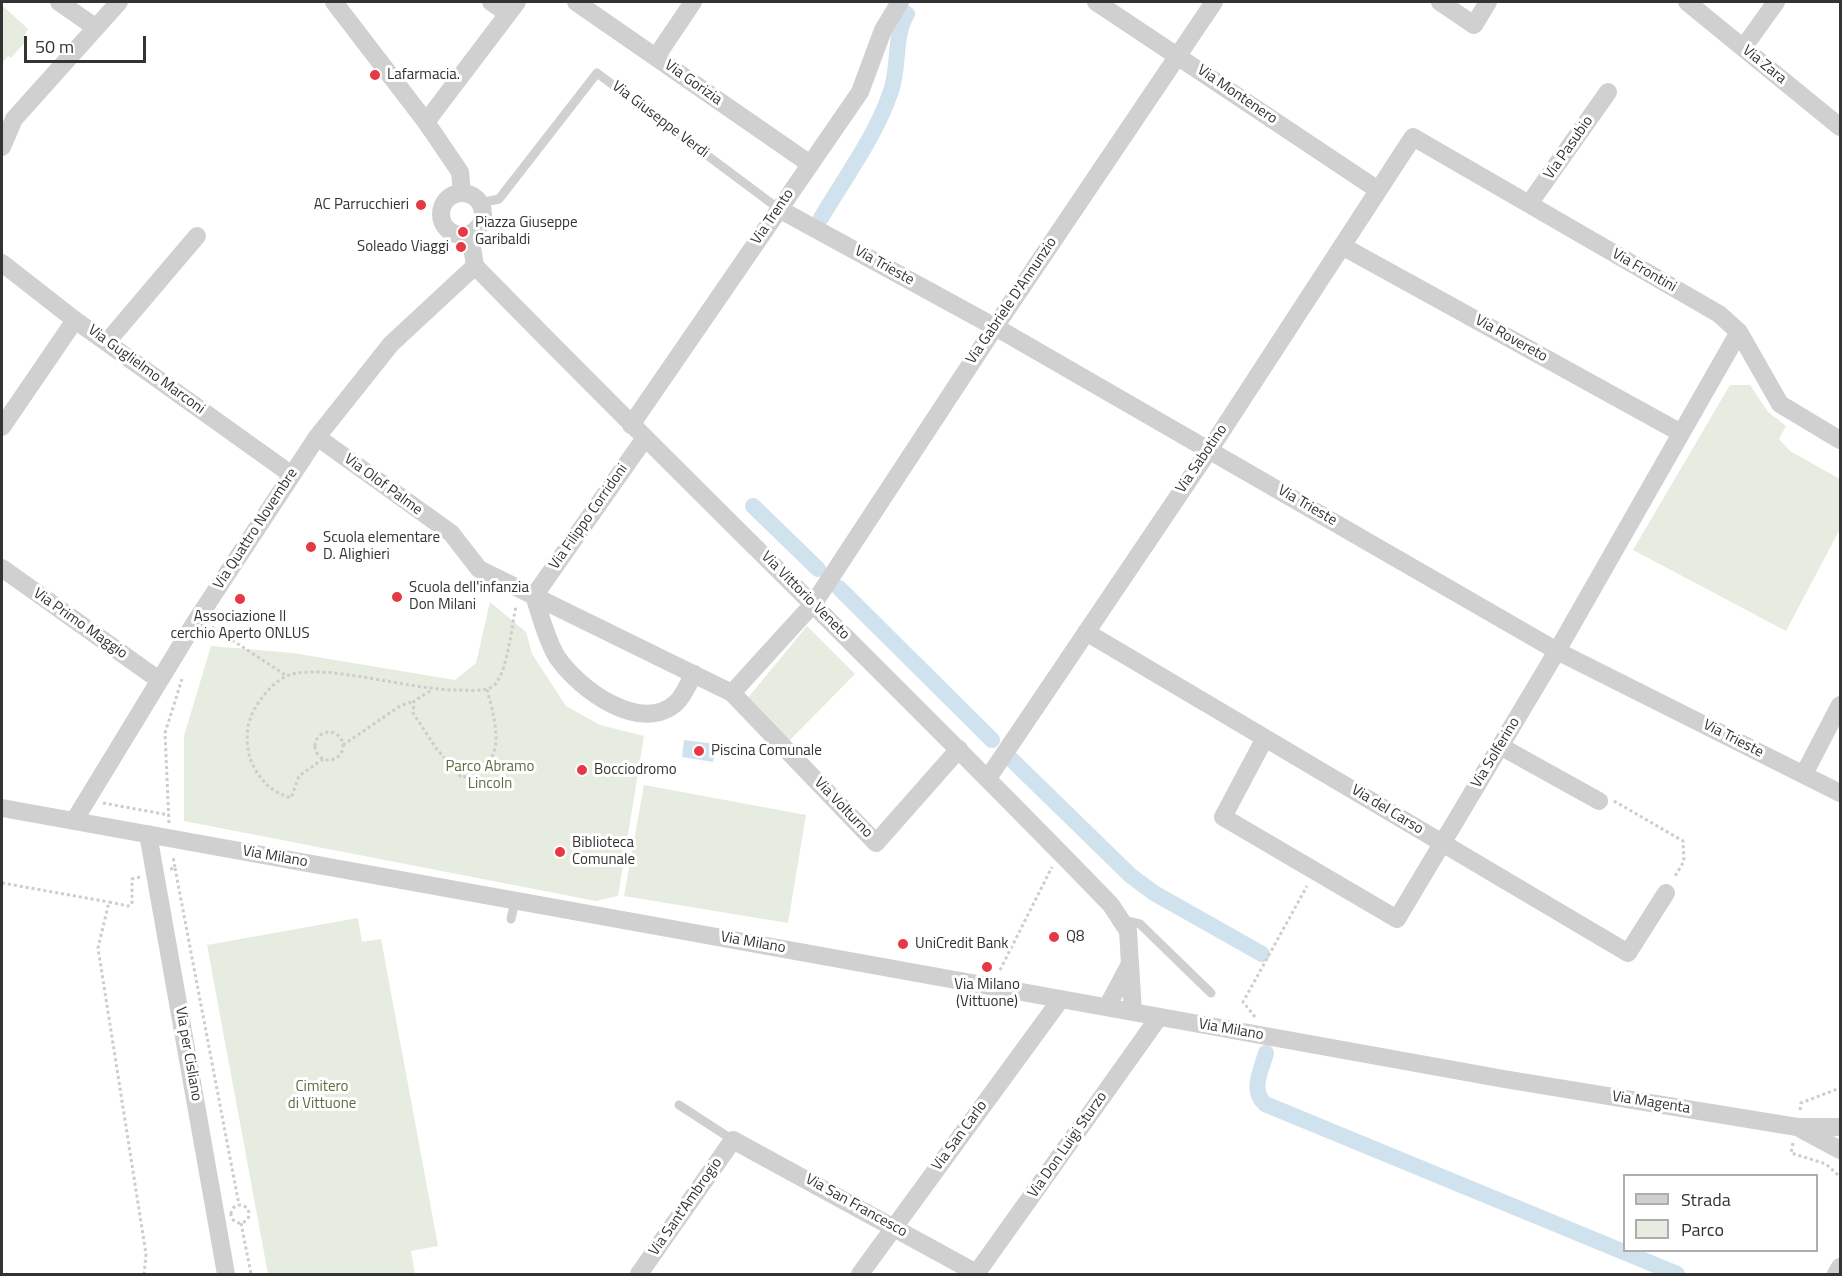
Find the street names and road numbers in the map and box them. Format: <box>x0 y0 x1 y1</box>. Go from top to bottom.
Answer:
street label: Via Zara <box>1738 42 1790 88</box>
street label: Via Gorizia <box>661 57 725 109</box>
street label: Via Montenero <box>1194 62 1280 128</box>
street label: Via Giuseppe Verdi <box>608 78 712 162</box>
street label: Via Pasubio <box>1541 113 1597 183</box>
street label: Via Trento <box>748 186 798 248</box>
street label: Via Gabriele D'Annunzio <box>963 234 1061 368</box>
street label: Via Trieste <box>851 242 917 290</box>
street label: Via Frontini <box>1609 245 1679 297</box>
street label: Via Rovereto <box>1472 312 1550 366</box>
street label: Via Guglielmo Marconi <box>84 322 208 418</box>
street label: Via Sabotino <box>1173 421 1231 497</box>
street label: Via Olof Palme <box>340 451 426 519</box>
street label: Via Filippo Corridoni <box>546 461 632 573</box>
street label: Via Quattro Novembre <box>210 465 302 593</box>
street label: Via Trieste <box>1274 482 1340 530</box>
street label: Via Vittorio Veneto <box>757 548 853 644</box>
street label: Via Primo Maggio <box>29 585 131 663</box>
street label: Via Solferino <box>1468 714 1524 792</box>
street label: Via Trieste <box>1700 716 1766 762</box>
street label: Via Volturno <box>810 774 876 842</box>
street label: Via del Carso <box>1348 781 1426 839</box>
street label: Via Milano <box>241 842 309 872</box>
street label: Via Milano <box>719 928 787 958</box>
street label: Via per Cisliano <box>171 1005 205 1103</box>
street label: Via Milano <box>1197 1015 1265 1045</box>
street label: Via Don Luigi Sturzo <box>1025 1088 1111 1202</box>
street label: Via Magenta <box>1611 1088 1691 1118</box>
street label: Via San Carlo <box>929 1098 991 1174</box>
street label: Via Sant'Ambrogio <box>646 1155 726 1259</box>
street label: Via San Francesco <box>802 1171 910 1241</box>

